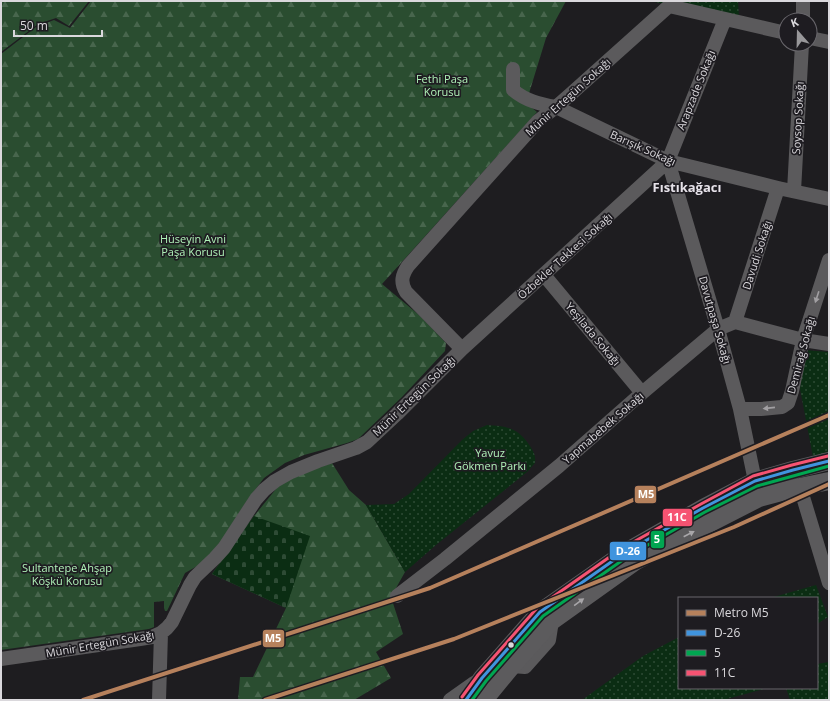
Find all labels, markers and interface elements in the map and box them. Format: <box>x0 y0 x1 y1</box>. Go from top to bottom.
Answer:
scale bar <box>14 12 102 38</box>
north arrow <box>778 12 818 52</box>
text: K <box>788 14 801 30</box>
text: 50 m <box>20 17 48 34</box>
street label: Arapzade Sokağı <box>673 48 718 132</box>
street label: Münir Ertegün Sokağı <box>522 54 613 139</box>
park label: Fethi Paşa Korusu <box>416 71 468 99</box>
street label: Soysop Sokağı <box>788 81 807 155</box>
street label: Barışık Sokağı <box>608 126 678 169</box>
district label: Fıstıkağacı <box>653 178 721 196</box>
street label: Özbekler Tekkesi Sokağı <box>514 209 615 302</box>
street label: Davudi Sokağı <box>738 218 775 291</box>
park label: Hüseyin Avni Paşa Korusu <box>160 231 226 259</box>
street label: Davutpaşa Sokağı <box>696 274 735 365</box>
one-way arrow <box>814 291 820 303</box>
street label: Yeşilada Sokağı <box>562 299 624 368</box>
street label: Demirağ Sokağı <box>783 314 818 395</box>
street label: Münir Ertegün Sokağı <box>369 352 458 439</box>
street label: Yapmabebek Sokağı <box>559 388 646 467</box>
one-way arrow <box>763 405 775 411</box>
park label: Yavuz Gökmen Parkı <box>454 445 526 473</box>
line badge: M5 <box>634 485 657 504</box>
text: M5 <box>638 486 654 501</box>
line badge: 11C <box>662 508 693 527</box>
text: 11C <box>667 509 687 524</box>
line badge: 5 <box>650 530 665 549</box>
text: 5 <box>654 531 660 546</box>
one-way arrow <box>683 531 695 537</box>
line badge: D-26 <box>609 541 647 561</box>
text: D-26 <box>616 543 640 558</box>
park label: Sultantepe Ahşap Köşkü Korusu <box>22 560 112 588</box>
legend <box>678 597 818 689</box>
one-way arrow <box>574 598 584 606</box>
text: Metro M5 <box>714 604 769 621</box>
text: D-26 <box>714 624 740 641</box>
street label: Münir Ertegün Sokağı <box>45 627 155 660</box>
line badge: M5 <box>262 629 285 648</box>
text: M5 <box>265 630 281 645</box>
unlabelled marker <box>506 640 516 650</box>
text: 5 <box>714 644 721 661</box>
text: 11C <box>714 664 736 681</box>

